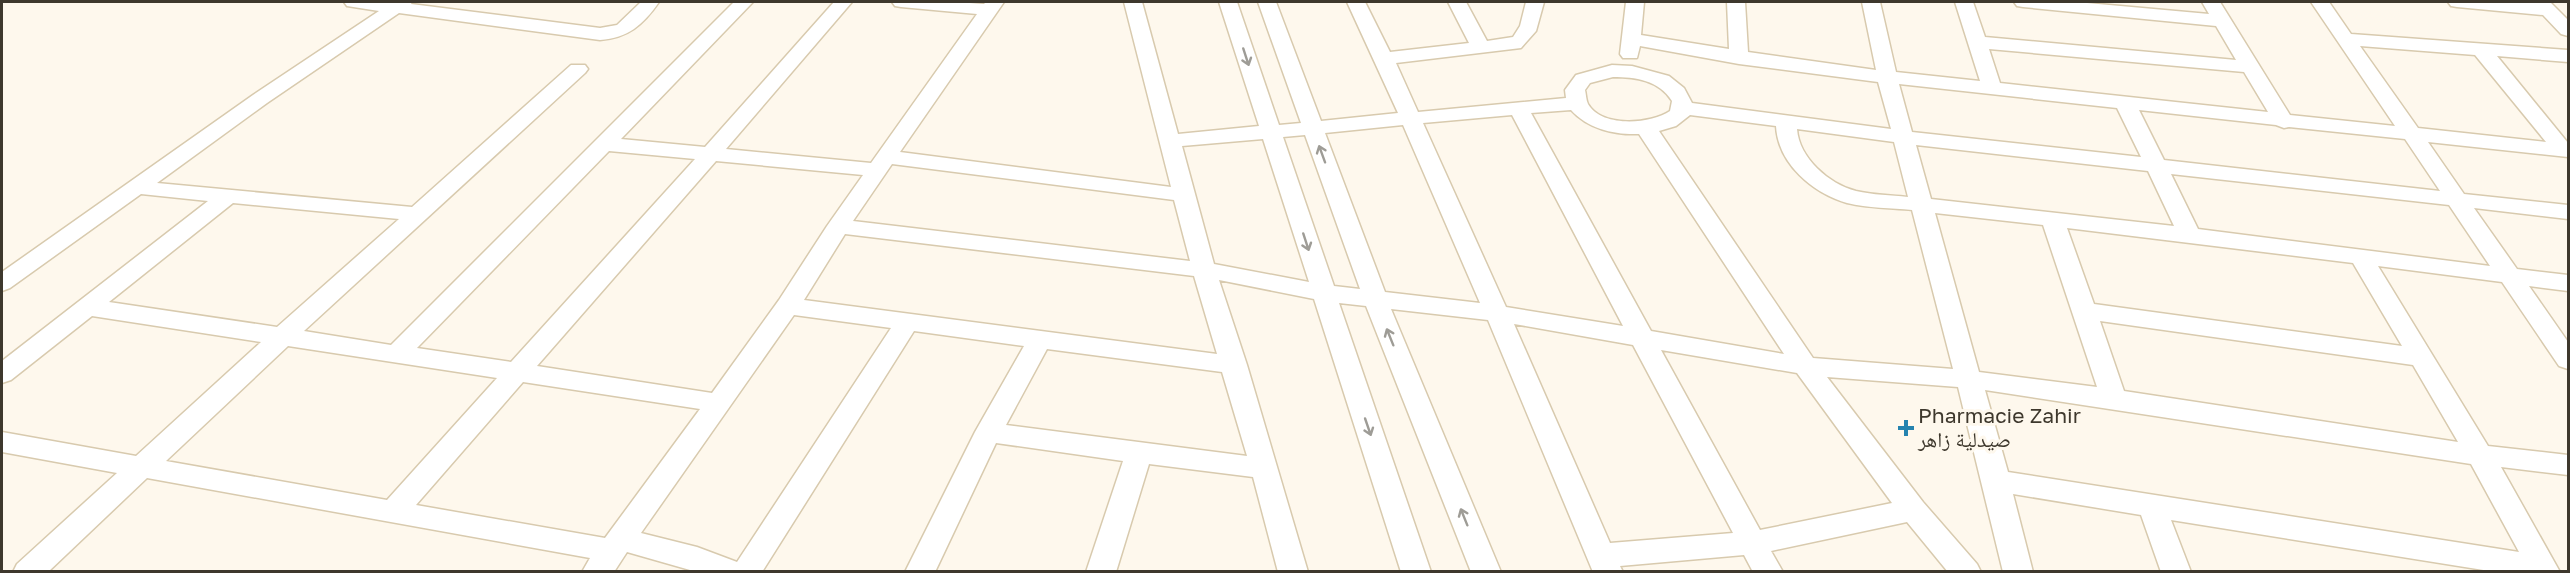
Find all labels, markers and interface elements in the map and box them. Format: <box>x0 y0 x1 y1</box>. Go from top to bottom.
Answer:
one-way arrow <box>1241 47 1252 66</box>
one-way arrow <box>1315 145 1326 164</box>
one-way arrow <box>1302 232 1313 251</box>
one-way arrow <box>1384 328 1395 346</box>
place label: Pharmacie Zahir صيدلية زاهر <box>1917 402 2081 452</box>
one-way arrow <box>1363 418 1374 437</box>
marker: Pharmacie Zahir صيدلية زاهر <box>1899 421 1913 435</box>
one-way arrow <box>1458 509 1469 527</box>

